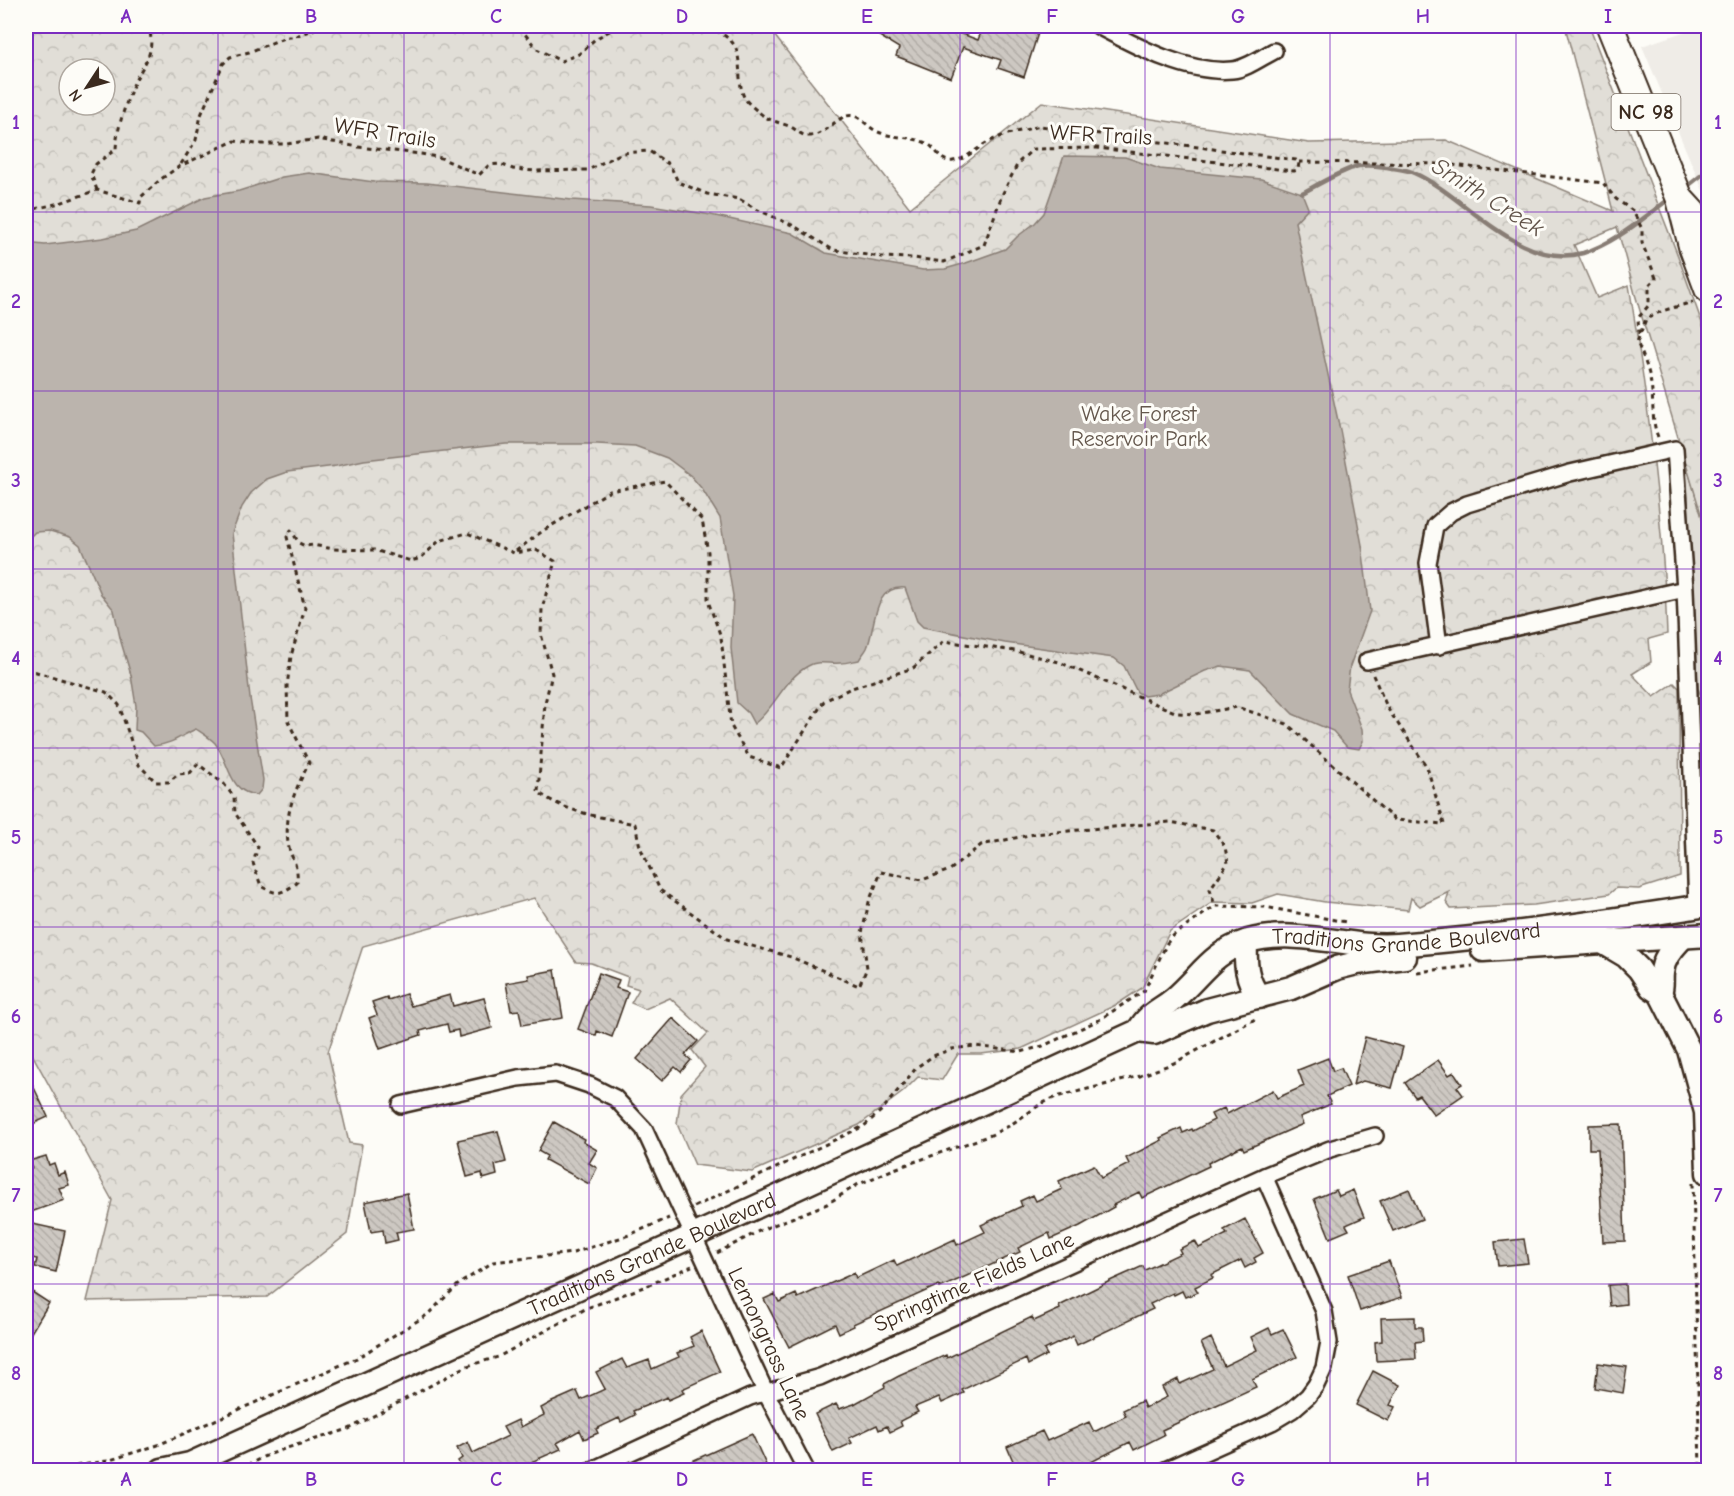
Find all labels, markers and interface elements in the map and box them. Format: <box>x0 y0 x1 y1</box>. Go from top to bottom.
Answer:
text: A <box>120 5 132 28</box>
text: B <box>305 5 317 28</box>
text: C <box>490 5 502 28</box>
text: D <box>676 5 688 28</box>
text: E <box>861 5 873 28</box>
text: F <box>1046 5 1058 28</box>
text: G <box>1231 5 1245 28</box>
text: H <box>1416 5 1430 28</box>
text: I <box>1604 5 1612 28</box>
north arrow <box>57 57 117 117</box>
text: N <box>65 86 86 105</box>
road number: NC 98 <box>1612 94 1680 130</box>
text: 1 <box>12 111 20 134</box>
text: 1 <box>1714 111 1722 134</box>
street label: WFR Trails <box>332 112 438 154</box>
street label: WFR Trails <box>1049 119 1153 151</box>
water label: Smith Creek <box>1427 152 1549 243</box>
text: 2 <box>11 290 21 313</box>
text: 2 <box>1713 290 1723 313</box>
park label: Wake Forest Reservoir Park <box>1071 401 1208 452</box>
text: 3 <box>11 469 21 492</box>
text: 3 <box>1713 469 1723 492</box>
text: 4 <box>11 647 21 670</box>
text: 4 <box>1713 647 1723 670</box>
text: 5 <box>11 826 21 849</box>
text: 5 <box>1713 826 1723 849</box>
street label: Traditions Grande Boulevard <box>1272 917 1542 959</box>
text: 6 <box>11 1005 21 1028</box>
text: 6 <box>1713 1005 1723 1028</box>
text: 7 <box>12 1184 21 1207</box>
text: 7 <box>1714 1184 1723 1207</box>
street label: Traditions Grande Boulevard <box>524 1187 780 1322</box>
street label: Springtime Fields Lane <box>870 1226 1078 1338</box>
street label: Lemongrass Lane <box>722 1263 816 1425</box>
text: 8 <box>11 1362 21 1385</box>
text: 8 <box>1713 1362 1723 1385</box>
text: A <box>120 1468 132 1491</box>
text: B <box>305 1468 317 1491</box>
text: C <box>490 1468 502 1491</box>
text: D <box>676 1468 688 1491</box>
text: E <box>861 1468 873 1491</box>
text: F <box>1046 1468 1058 1491</box>
text: G <box>1231 1468 1245 1491</box>
text: H <box>1416 1468 1430 1491</box>
text: I <box>1604 1468 1612 1491</box>

